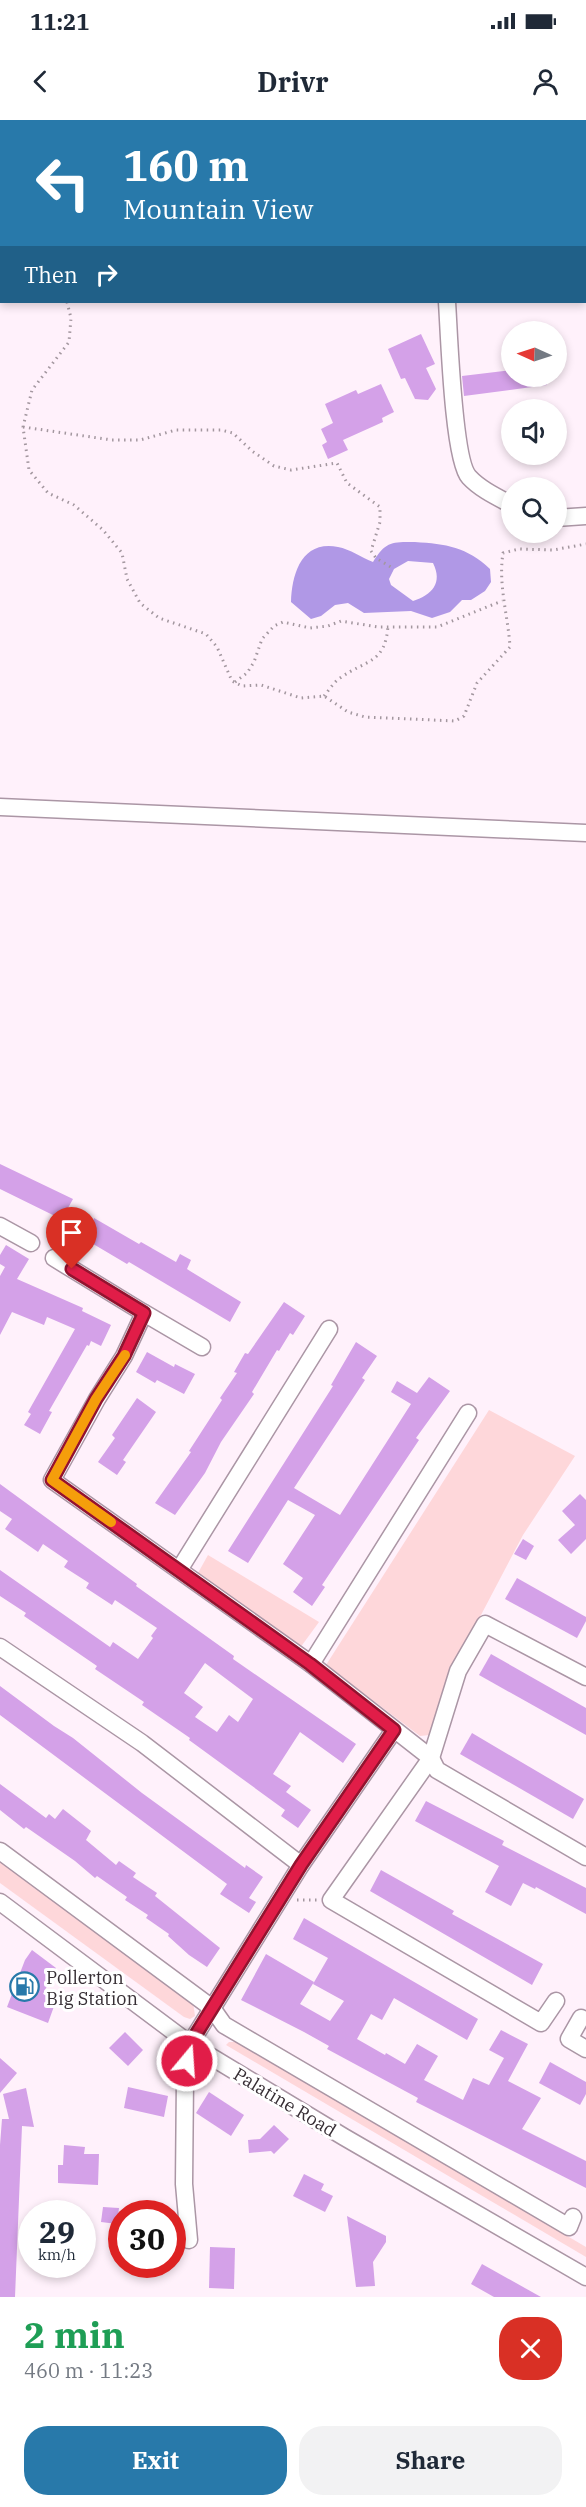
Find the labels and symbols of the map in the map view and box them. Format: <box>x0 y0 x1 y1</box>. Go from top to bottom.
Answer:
north arrow <box>501 321 567 387</box>
pin <box>46 1207 97 1269</box>
place label: Pollerton Big Station <box>46 1966 138 2010</box>
fuel station icon: Pollerton Big Station <box>9 1971 41 2003</box>
position arrow <box>155 2029 219 2093</box>
street label: Palatine Road <box>229 2062 341 2142</box>
speed limit sign: 30 <box>108 2200 186 2278</box>

